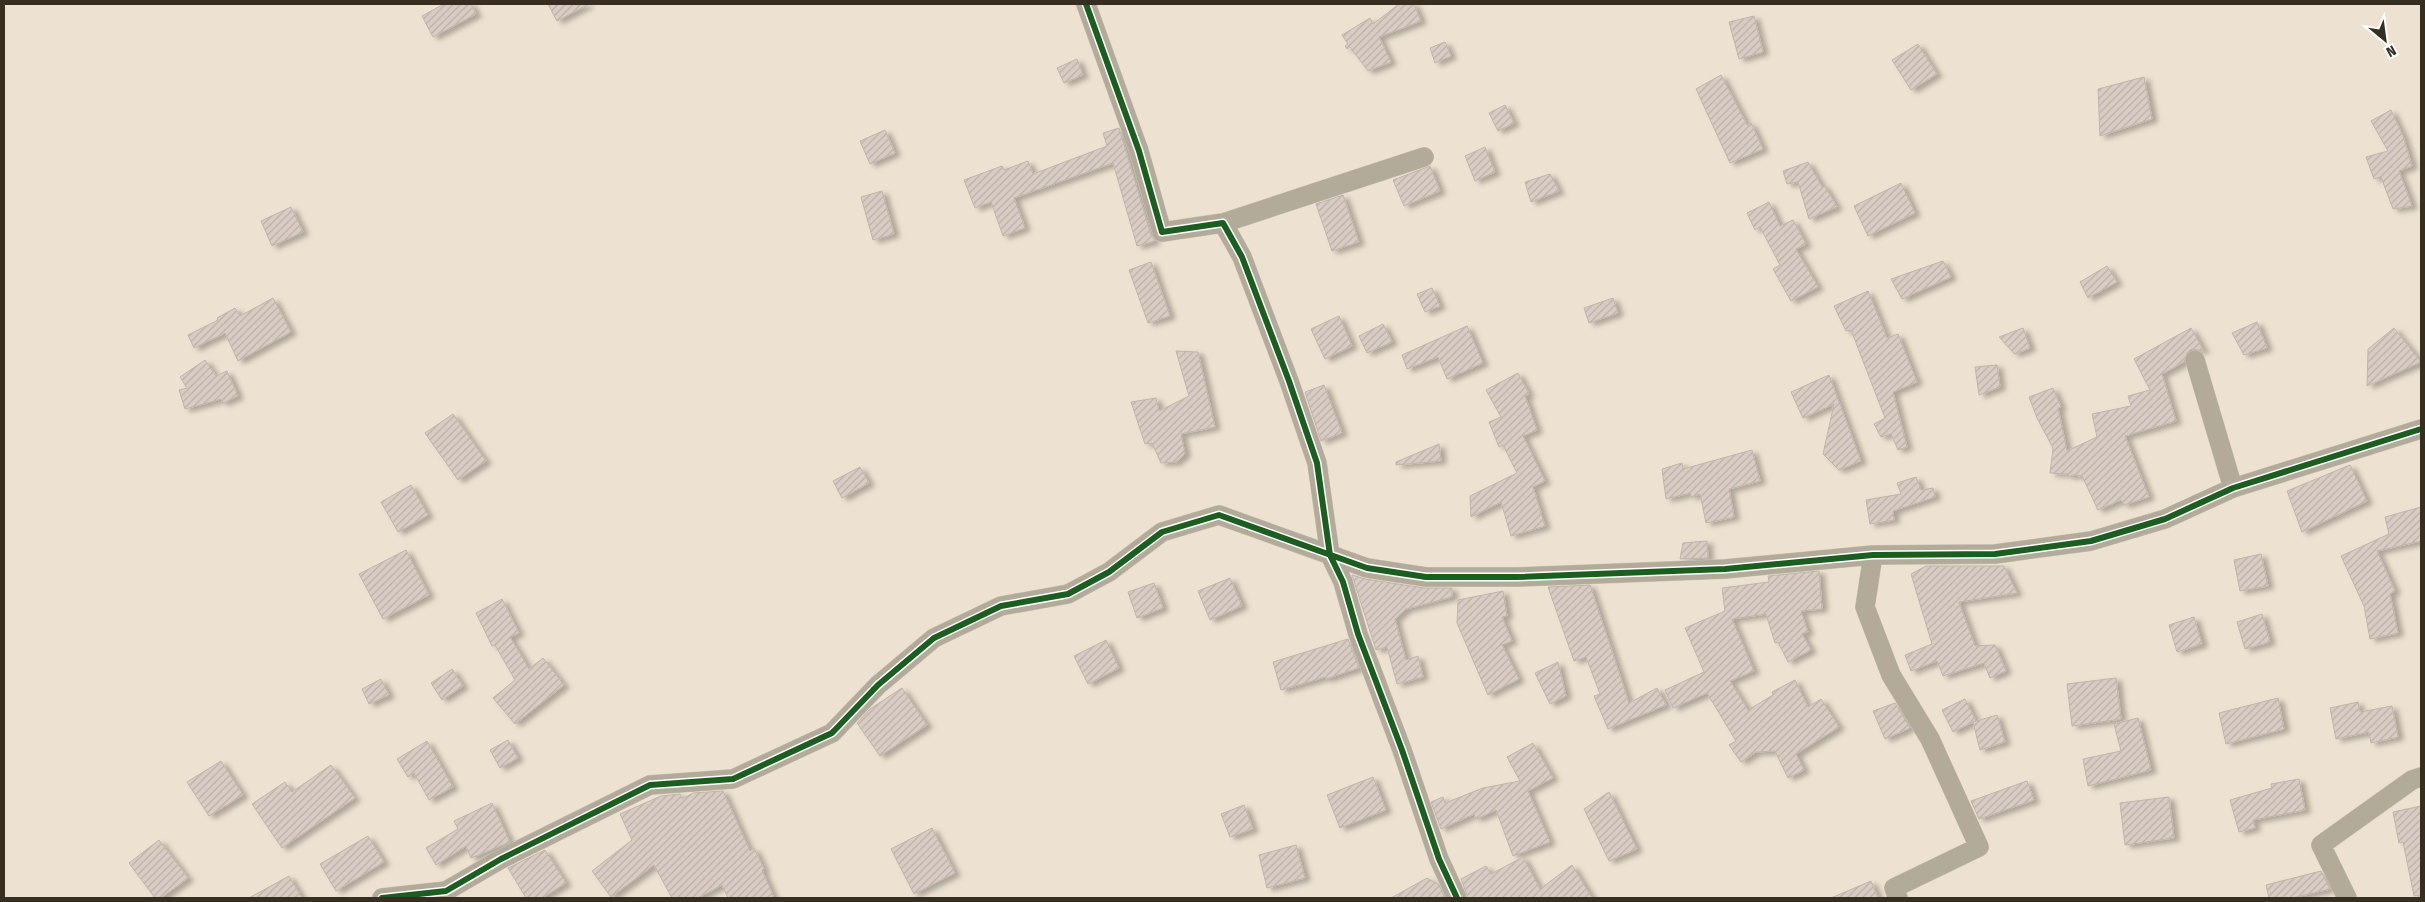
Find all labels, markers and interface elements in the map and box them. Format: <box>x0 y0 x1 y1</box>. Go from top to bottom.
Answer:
north arrow <box>2360 15 2410 65</box>
text: N <box>2383 41 2399 60</box>

